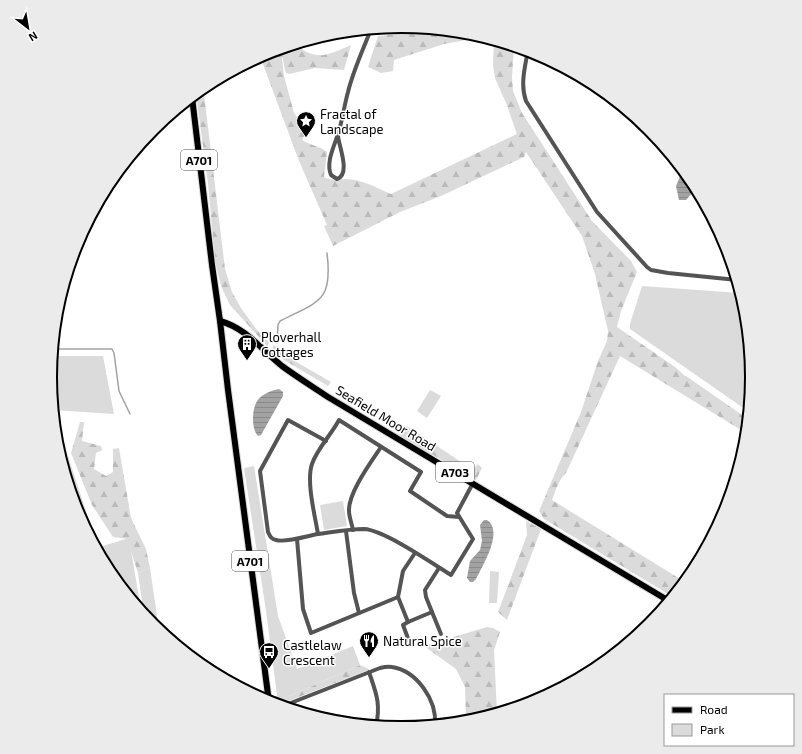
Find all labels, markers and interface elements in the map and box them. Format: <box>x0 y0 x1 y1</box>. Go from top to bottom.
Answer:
north arrow <box>8 8 48 48</box>
text: N <box>27 29 40 45</box>
place label: Fractal of Landscape <box>320 106 383 137</box>
place icon: Fractal of Landscape <box>295 110 317 138</box>
road number: A701 <box>181 150 217 170</box>
place label: Ploverhall Cottages <box>261 329 321 360</box>
building icon: Ploverhall Cottages <box>236 333 258 361</box>
street label: Seafield Moor Road <box>333 382 439 454</box>
road number: A703 <box>436 462 474 482</box>
road number: A701 <box>232 551 268 571</box>
restaurant icon: Natural Spice <box>358 630 380 658</box>
place label: Natural Spice <box>383 633 462 649</box>
place label: Castlelaw Crescent <box>283 637 342 668</box>
bus stop icon: Castlelaw Crescent <box>258 641 280 669</box>
legend <box>664 694 794 746</box>
text: Road <box>700 702 728 716</box>
text: Park <box>700 722 725 736</box>

